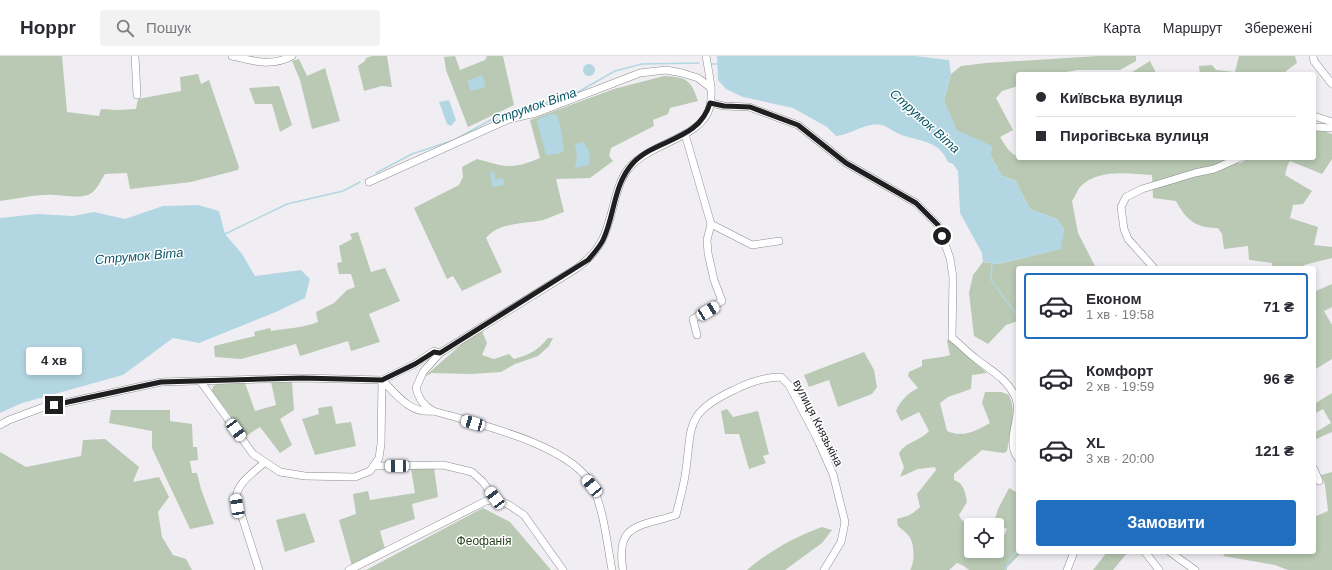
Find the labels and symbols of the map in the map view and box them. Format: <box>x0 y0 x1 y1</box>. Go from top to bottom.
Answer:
water label: Струмок Віта <box>490 84 578 128</box>
water label: Струмок Віта <box>887 86 963 156</box>
route start <box>933 227 951 245</box>
water label: Струмок Віта <box>94 245 184 267</box>
car <box>695 300 721 322</box>
callout: 4 хв <box>26 347 82 375</box>
street label: вулиця Князькіна <box>790 377 846 469</box>
route end <box>45 396 63 414</box>
car <box>460 414 486 432</box>
car <box>224 417 248 443</box>
car <box>385 460 409 472</box>
car <box>580 473 604 499</box>
car <box>483 485 507 511</box>
car <box>229 493 245 519</box>
park label: Феофанія <box>457 534 511 548</box>

